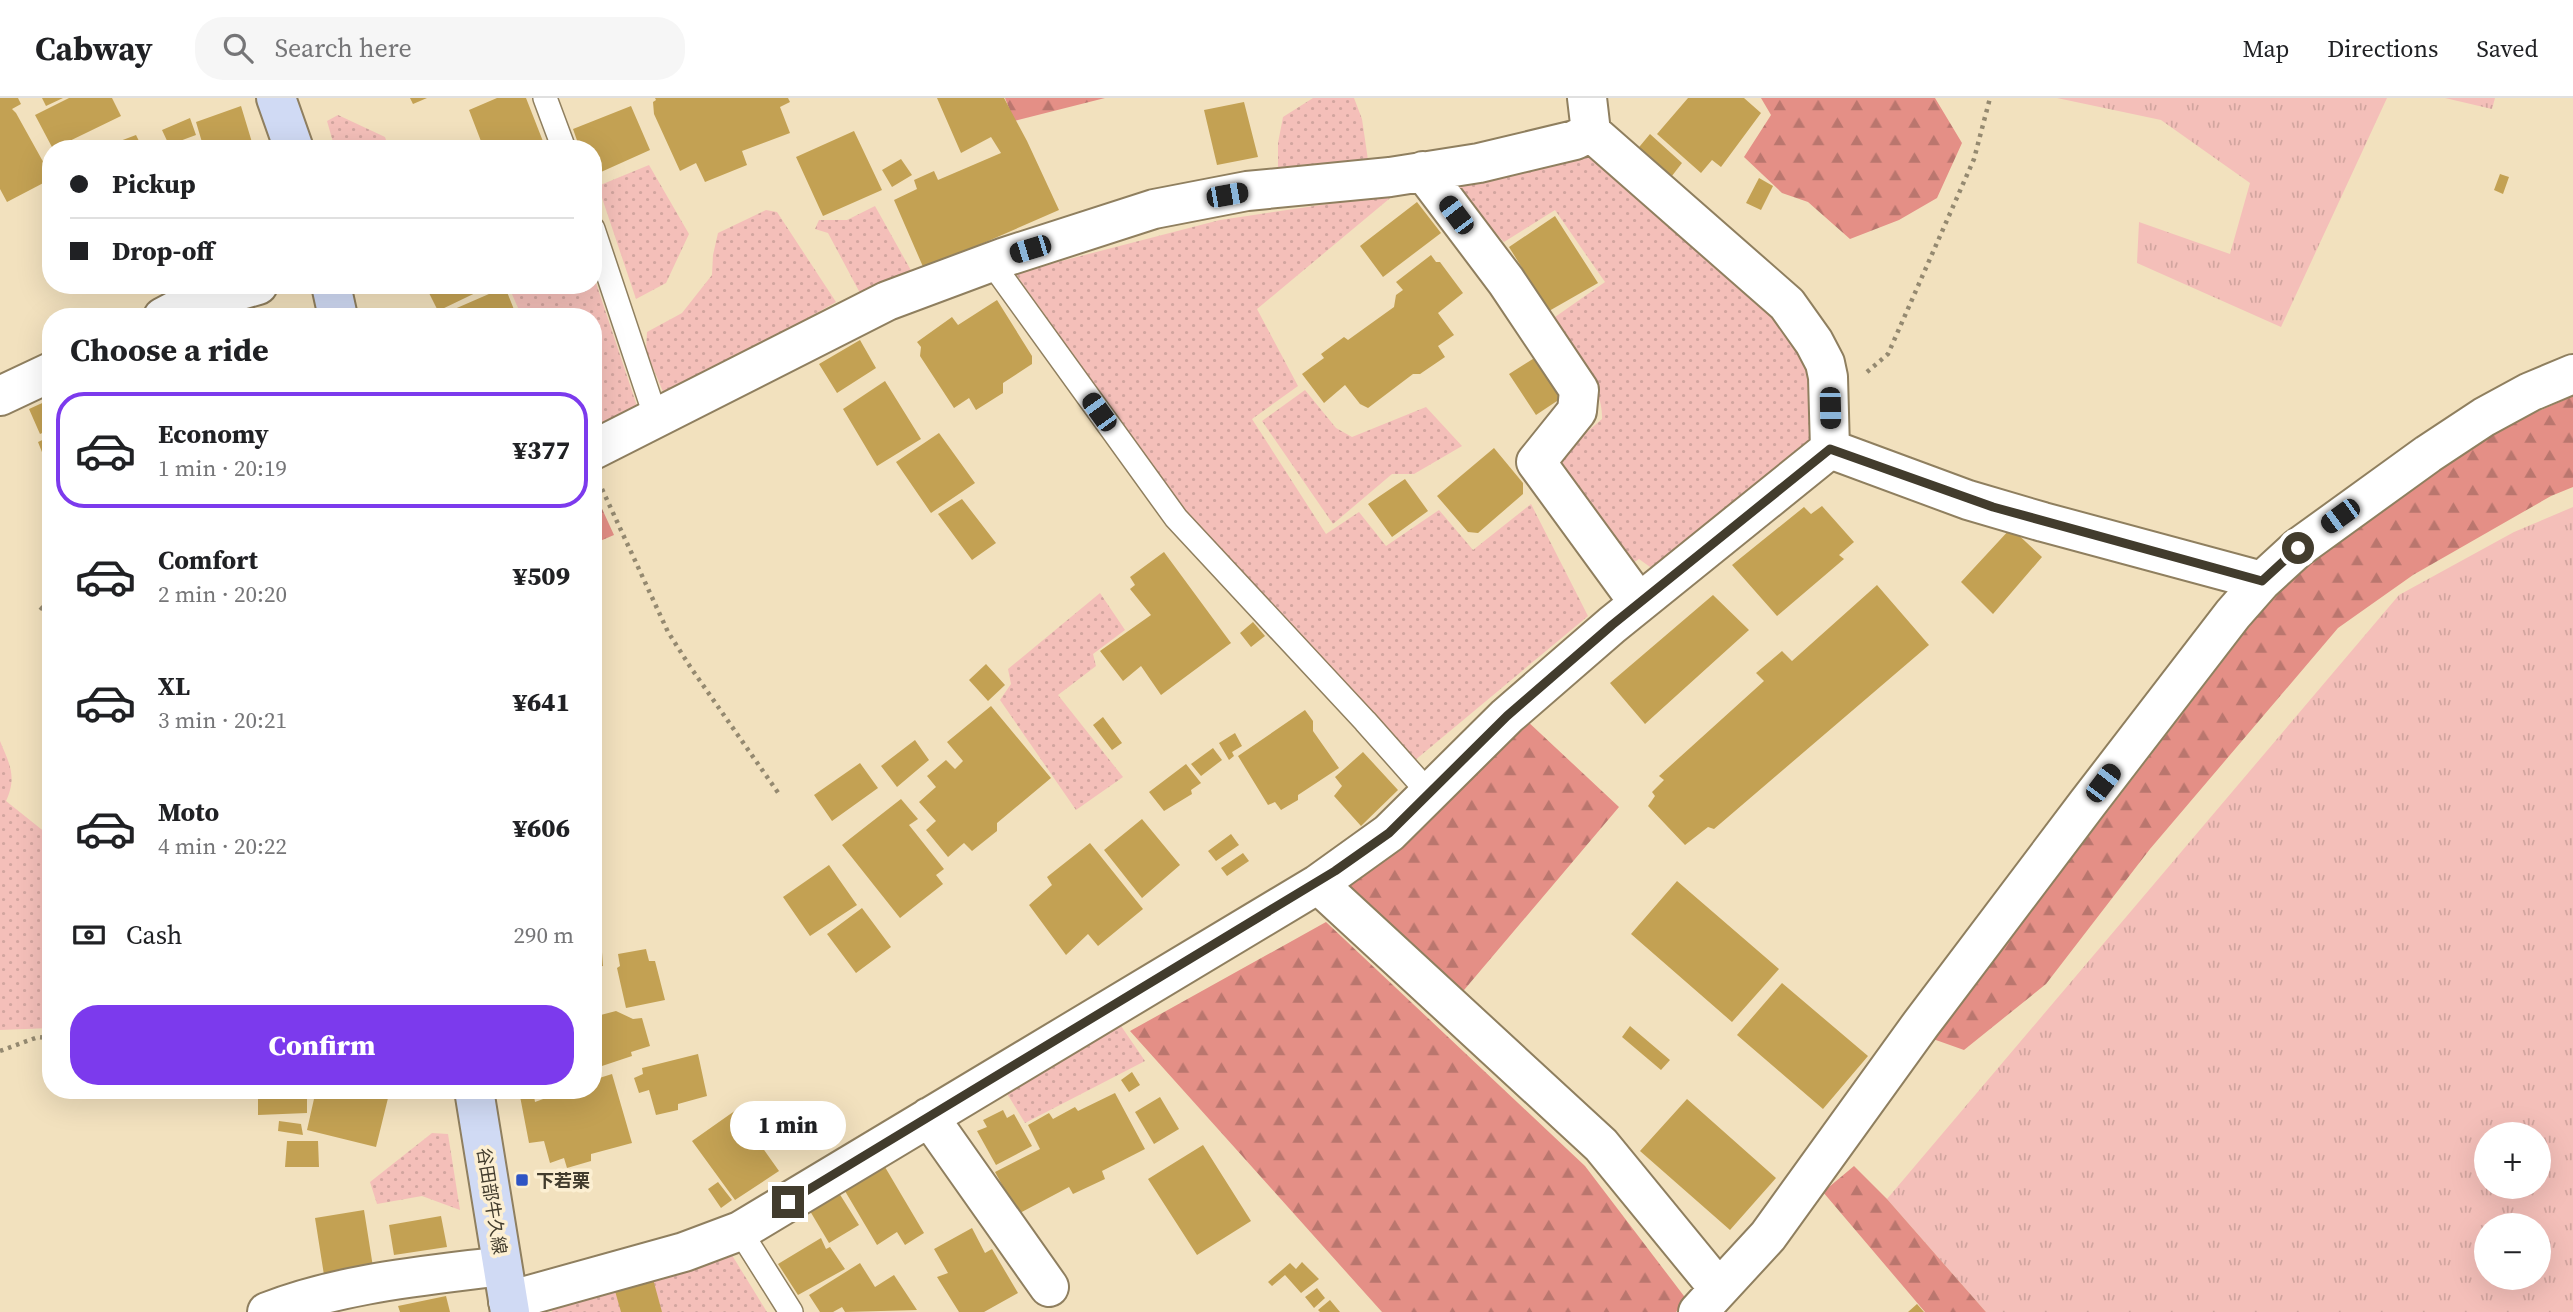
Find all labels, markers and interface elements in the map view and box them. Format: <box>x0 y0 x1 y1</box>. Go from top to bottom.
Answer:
search box <box>195 17 685 80</box>
text: Cabway <box>35 26 153 71</box>
icon: search <box>219 29 257 67</box>
text: Search here <box>275 30 412 66</box>
text: Map <box>2242 32 2289 65</box>
text: Directions <box>2327 32 2438 65</box>
text: Saved <box>2476 32 2538 65</box>
text: Pickup <box>112 166 196 202</box>
car <box>1205 181 1250 209</box>
car <box>1435 192 1478 238</box>
text: Drop-off <box>112 233 214 269</box>
car <box>1007 233 1054 265</box>
text: Choose a ride <box>70 328 269 372</box>
car <box>1820 387 1841 429</box>
car <box>1079 389 1120 435</box>
text: Economy <box>158 416 269 452</box>
icon: car <box>74 419 137 482</box>
text: ¥377 <box>513 432 570 468</box>
text: 1 min · 20:19 <box>158 452 287 484</box>
car <box>2317 495 2364 537</box>
route start <box>2282 532 2314 564</box>
text: Comfort <box>158 542 258 578</box>
icon: car <box>74 545 137 608</box>
text: ¥509 <box>513 558 570 594</box>
text: 2 min · 20:20 <box>158 578 287 610</box>
text: XL <box>158 668 190 704</box>
icon: car <box>74 671 137 734</box>
text: ¥641 <box>513 684 570 720</box>
text: 3 min · 20:21 <box>158 704 287 736</box>
car <box>2082 760 2125 806</box>
text: Moto <box>158 794 219 830</box>
icon: car <box>74 797 137 860</box>
text: ¥606 <box>513 810 570 846</box>
text: 4 min · 20:22 <box>158 830 287 862</box>
icon: cash <box>70 916 108 954</box>
text: Cash <box>126 917 182 953</box>
text: 290 m <box>513 919 574 951</box>
button: Confirm <box>70 1005 574 1085</box>
callout: 1 min <box>730 1100 846 1150</box>
text: 1 min <box>758 1109 818 1141</box>
map controls <box>2474 1122 2551 1290</box>
button: + <box>2474 1122 2551 1199</box>
street label: 谷田部牛久線 <box>471 1146 513 1256</box>
place label: 下若栗 <box>536 1168 590 1193</box>
marker: 下若栗 <box>514 1172 530 1188</box>
route end <box>772 1186 804 1218</box>
button: − <box>2474 1213 2551 1290</box>

